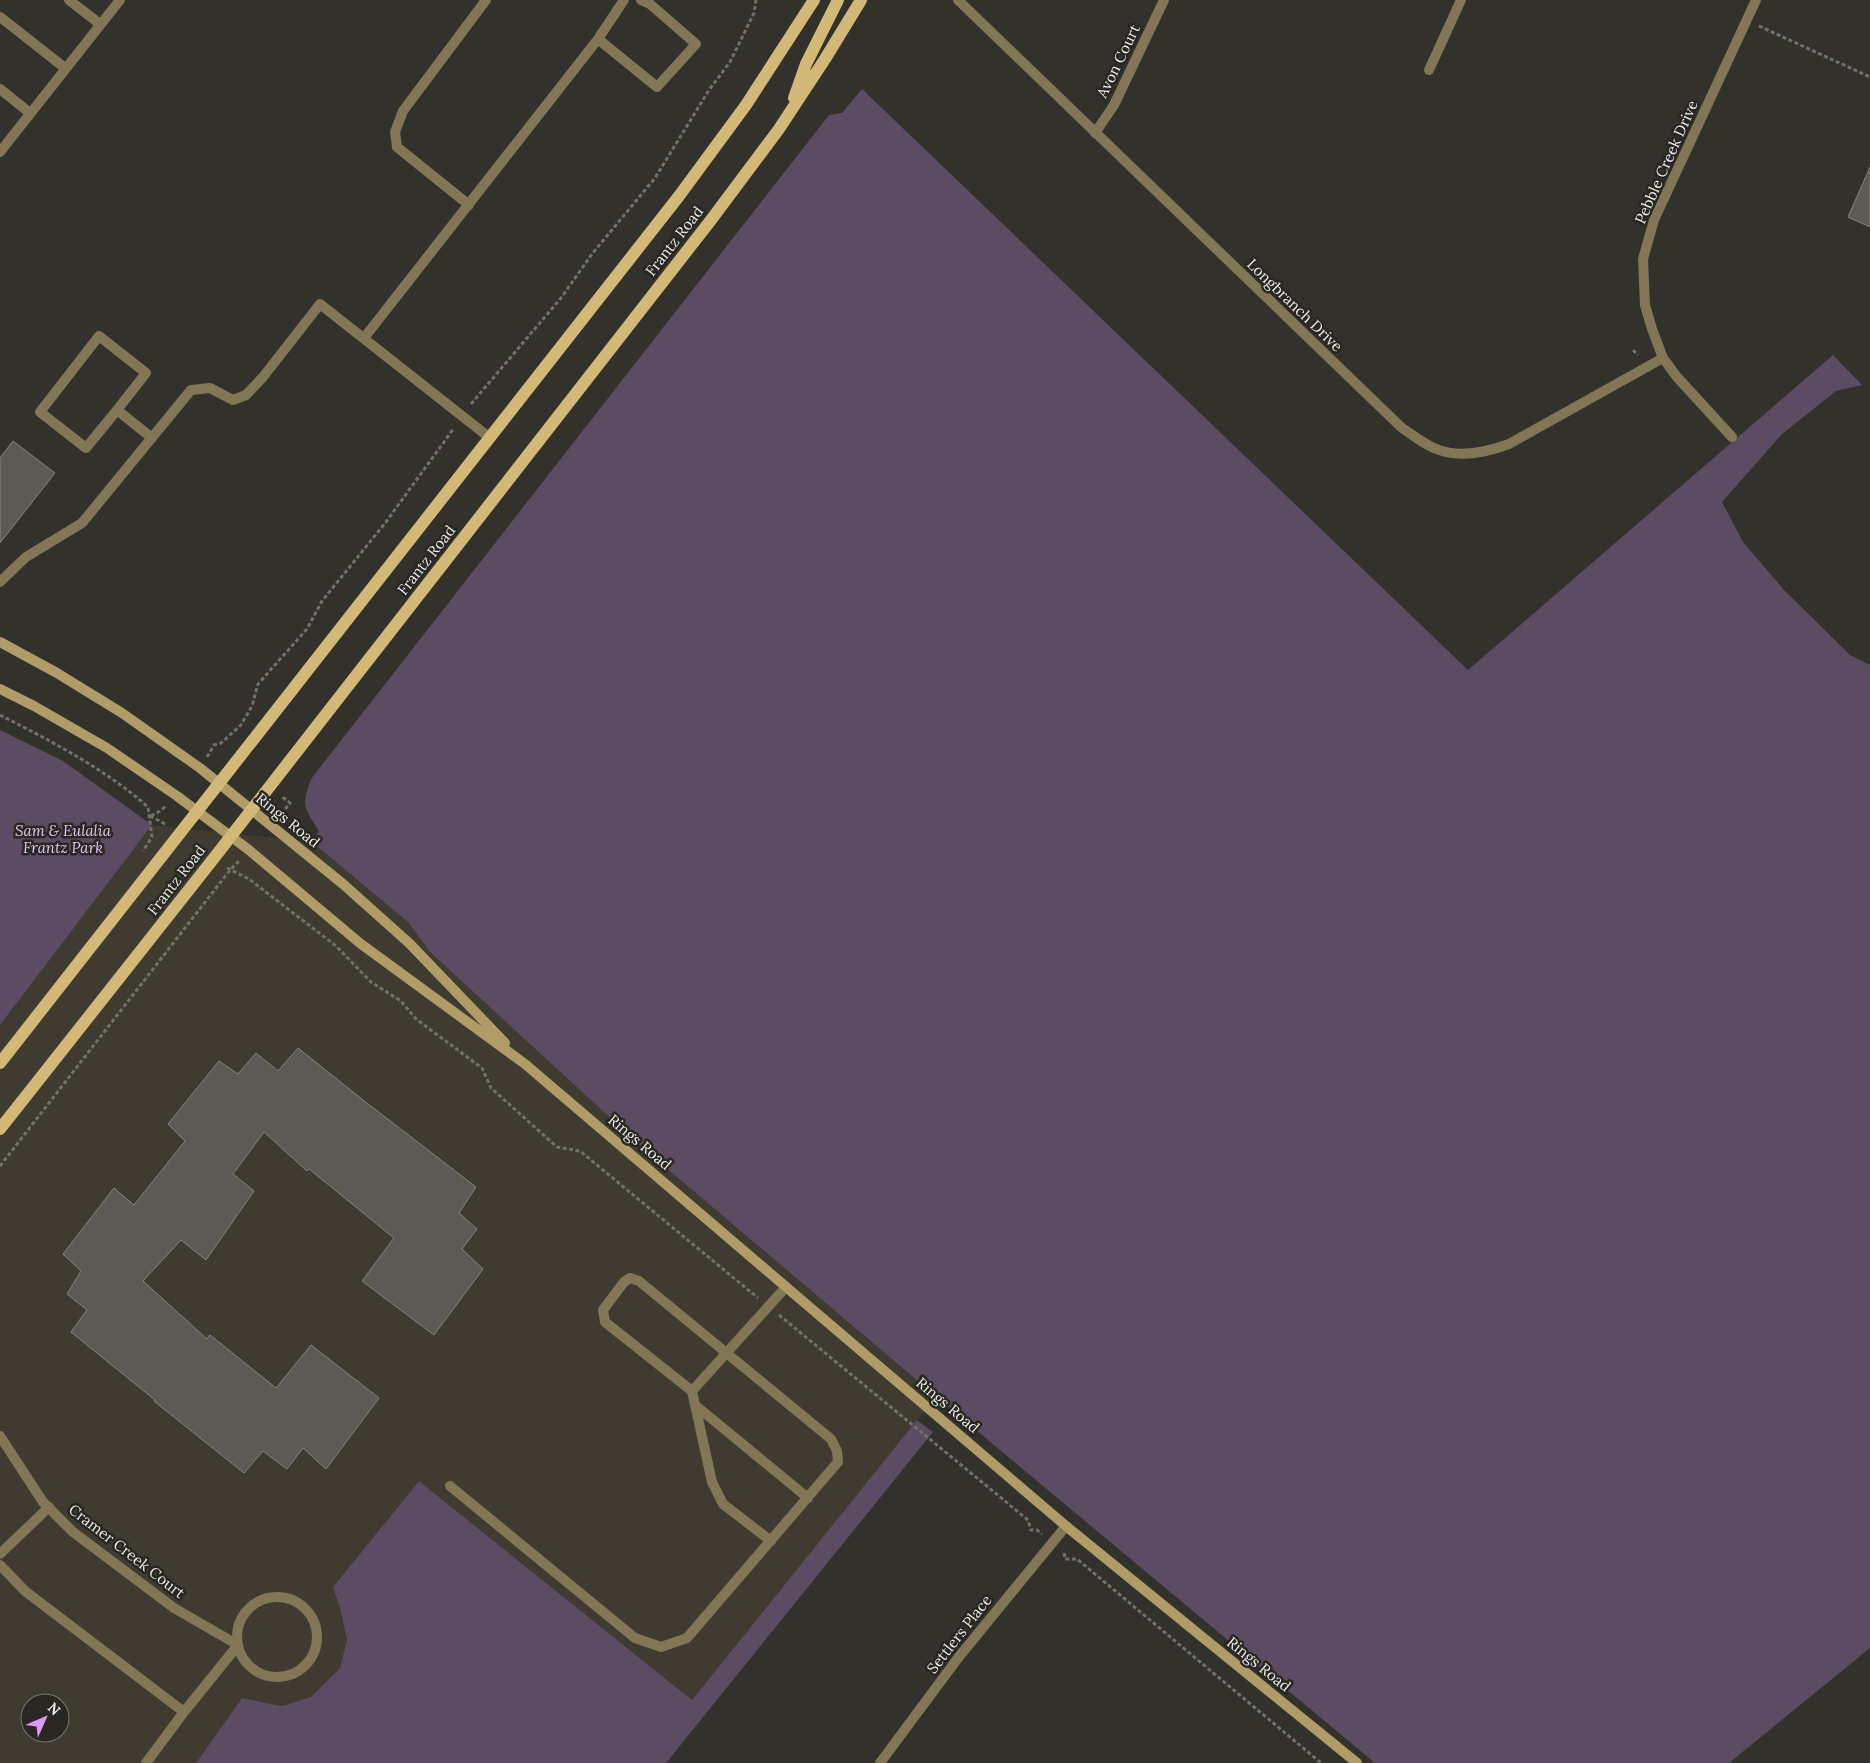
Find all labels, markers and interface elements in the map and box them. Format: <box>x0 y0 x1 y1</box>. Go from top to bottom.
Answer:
street label: Avon Court <box>1092 21 1144 102</box>
street label: Pebble Creek Drive <box>1630 97 1702 227</box>
street label: Frantz Road <box>641 202 707 280</box>
street label: Longbranch Drive <box>1243 255 1347 355</box>
street label: Frantz Road <box>393 521 459 599</box>
street label: Rings Road <box>252 788 324 852</box>
park label: Sam & Eulalia Frantz Park <box>15 821 112 857</box>
street label: Frantz Road <box>143 841 209 919</box>
street label: Rings Road <box>605 1110 676 1174</box>
street label: Rings Road <box>913 1373 984 1437</box>
street label: Cramer Creek Court <box>65 1500 189 1602</box>
street label: Settlers Place <box>922 1591 996 1677</box>
street label: Rings Road <box>1223 1632 1295 1696</box>
north arrow <box>20 1693 70 1743</box>
text: N <box>44 1699 65 1719</box>

